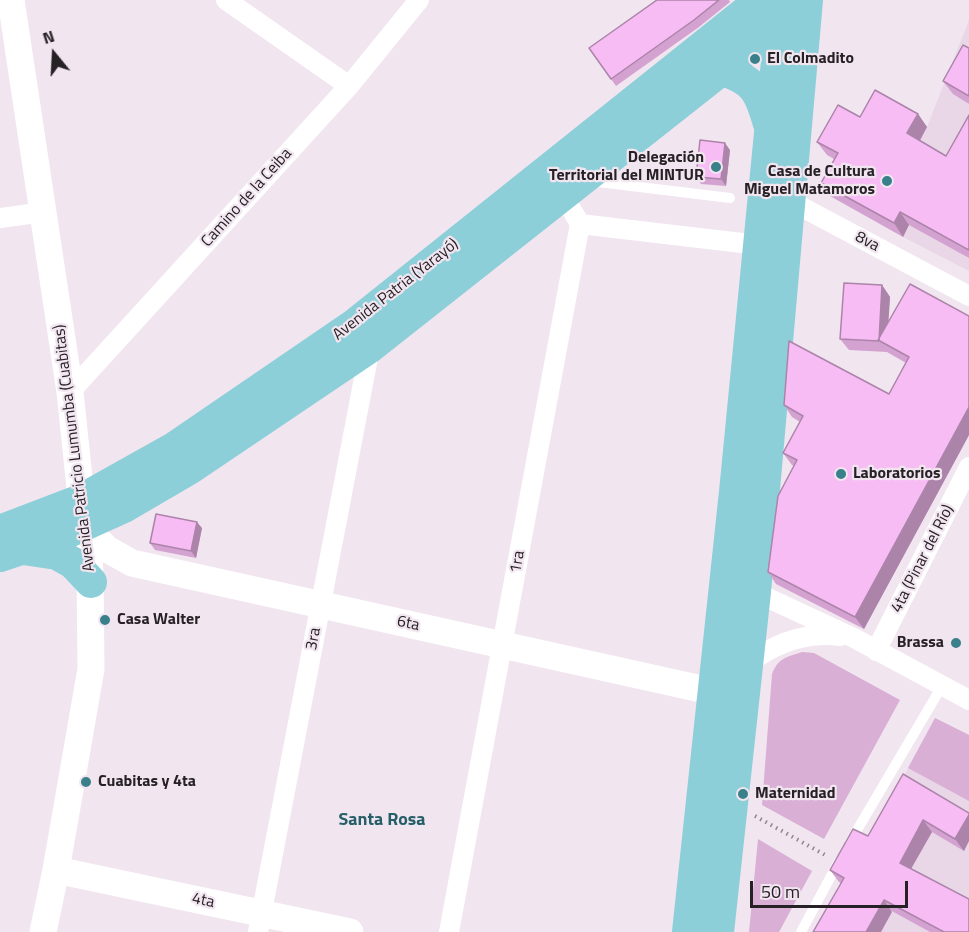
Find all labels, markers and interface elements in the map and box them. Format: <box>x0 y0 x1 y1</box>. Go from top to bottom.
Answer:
north arrow <box>24 24 84 84</box>
text: N <box>39 24 57 50</box>
place label: El Colmadito <box>767 49 854 69</box>
marker: El Colmadito <box>748 52 762 66</box>
street label: Camino de la Ceiba <box>198 145 296 251</box>
place label: Delegación Territorial del MINTUR <box>549 148 704 186</box>
marker: Delegación Territorial del MINTUR <box>709 160 723 174</box>
place label: Casa de Cultura Miguel Matamoros <box>744 162 875 200</box>
marker: Casa de Cultura Miguel Matamoros <box>880 174 894 188</box>
street label: 8va <box>852 228 882 256</box>
street label: Avenida Patria (Yarayó) <box>329 235 463 345</box>
street label: Avenida Patricio Lumumba (Cuabitas) <box>50 323 100 573</box>
place label: Laboratorios <box>853 464 941 484</box>
marker: Laboratorios <box>834 467 848 481</box>
street label: 4ta (Pinar del Río) <box>888 502 958 616</box>
street label: 1ra <box>507 549 529 575</box>
place label: Casa Walter <box>117 610 200 630</box>
street label: 6ta <box>395 612 421 636</box>
marker: Casa Walter <box>98 613 112 627</box>
street label: 3ra <box>302 626 326 652</box>
place label: Brassa <box>897 633 944 653</box>
marker: Brassa <box>949 636 963 650</box>
place label: Cuabitas y 4ta <box>98 772 196 792</box>
marker: Cuabitas y 4ta <box>79 775 93 789</box>
place label: Maternidad <box>755 784 836 804</box>
marker: Maternidad <box>736 787 750 801</box>
district label: Santa Rosa <box>339 810 425 832</box>
scale bar <box>753 869 910 907</box>
text: 50 m <box>761 878 800 905</box>
street label: 4ta <box>190 889 216 913</box>

